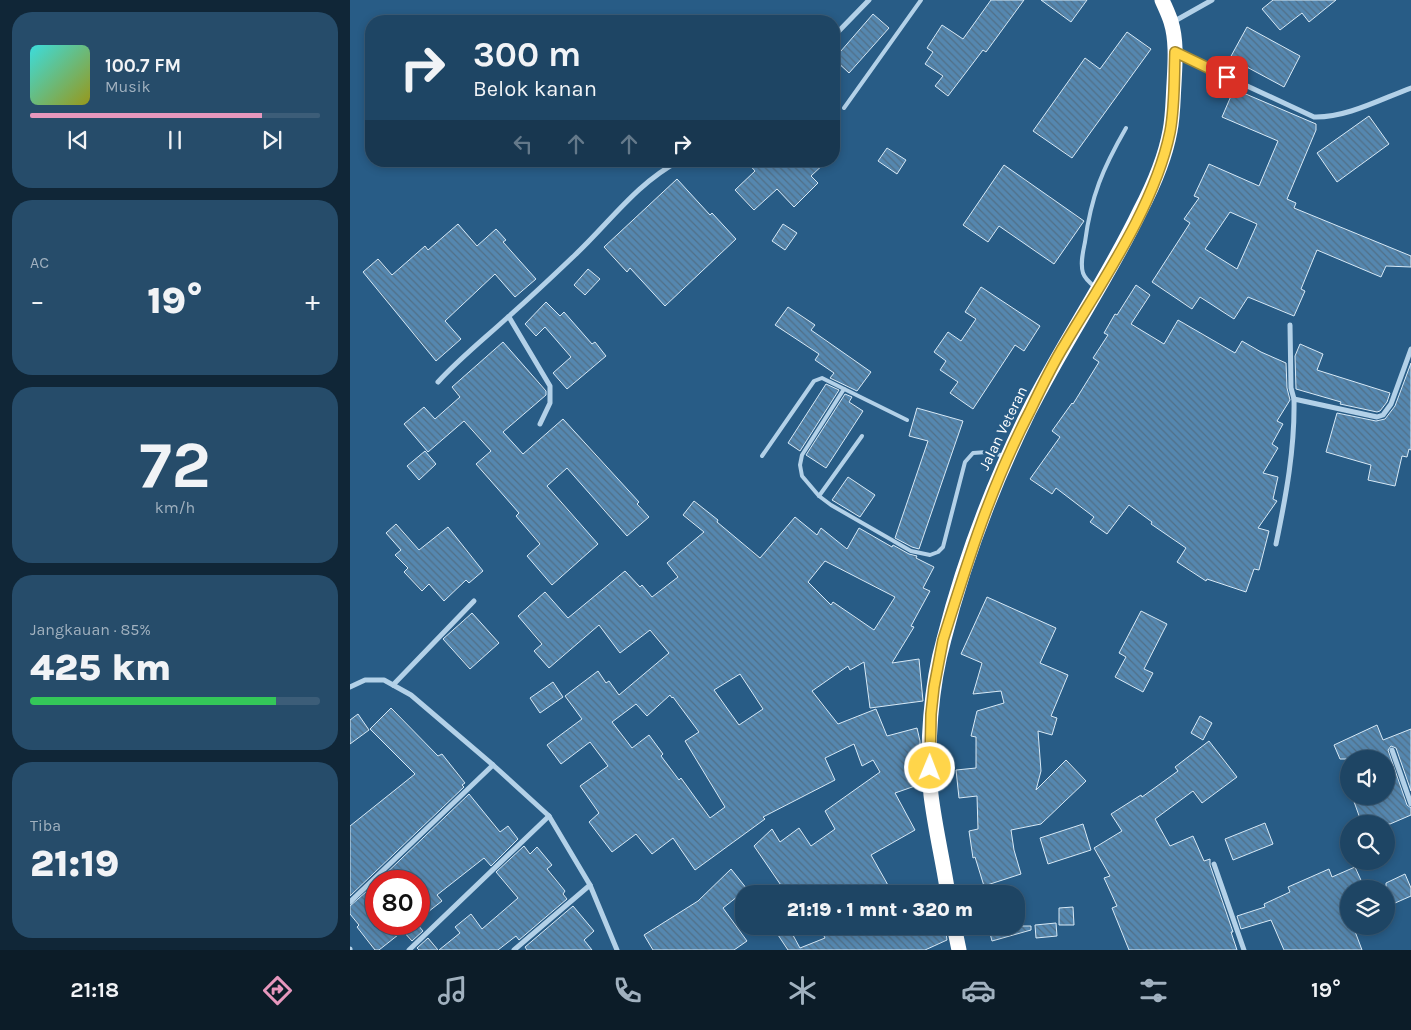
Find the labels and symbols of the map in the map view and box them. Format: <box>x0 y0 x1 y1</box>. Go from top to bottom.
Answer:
pin <box>1206 56 1248 98</box>
street label: Jalan Veteran <box>975 383 1031 473</box>
position arrow <box>903 741 955 793</box>
speed limit sign: 80 <box>365 870 430 935</box>

